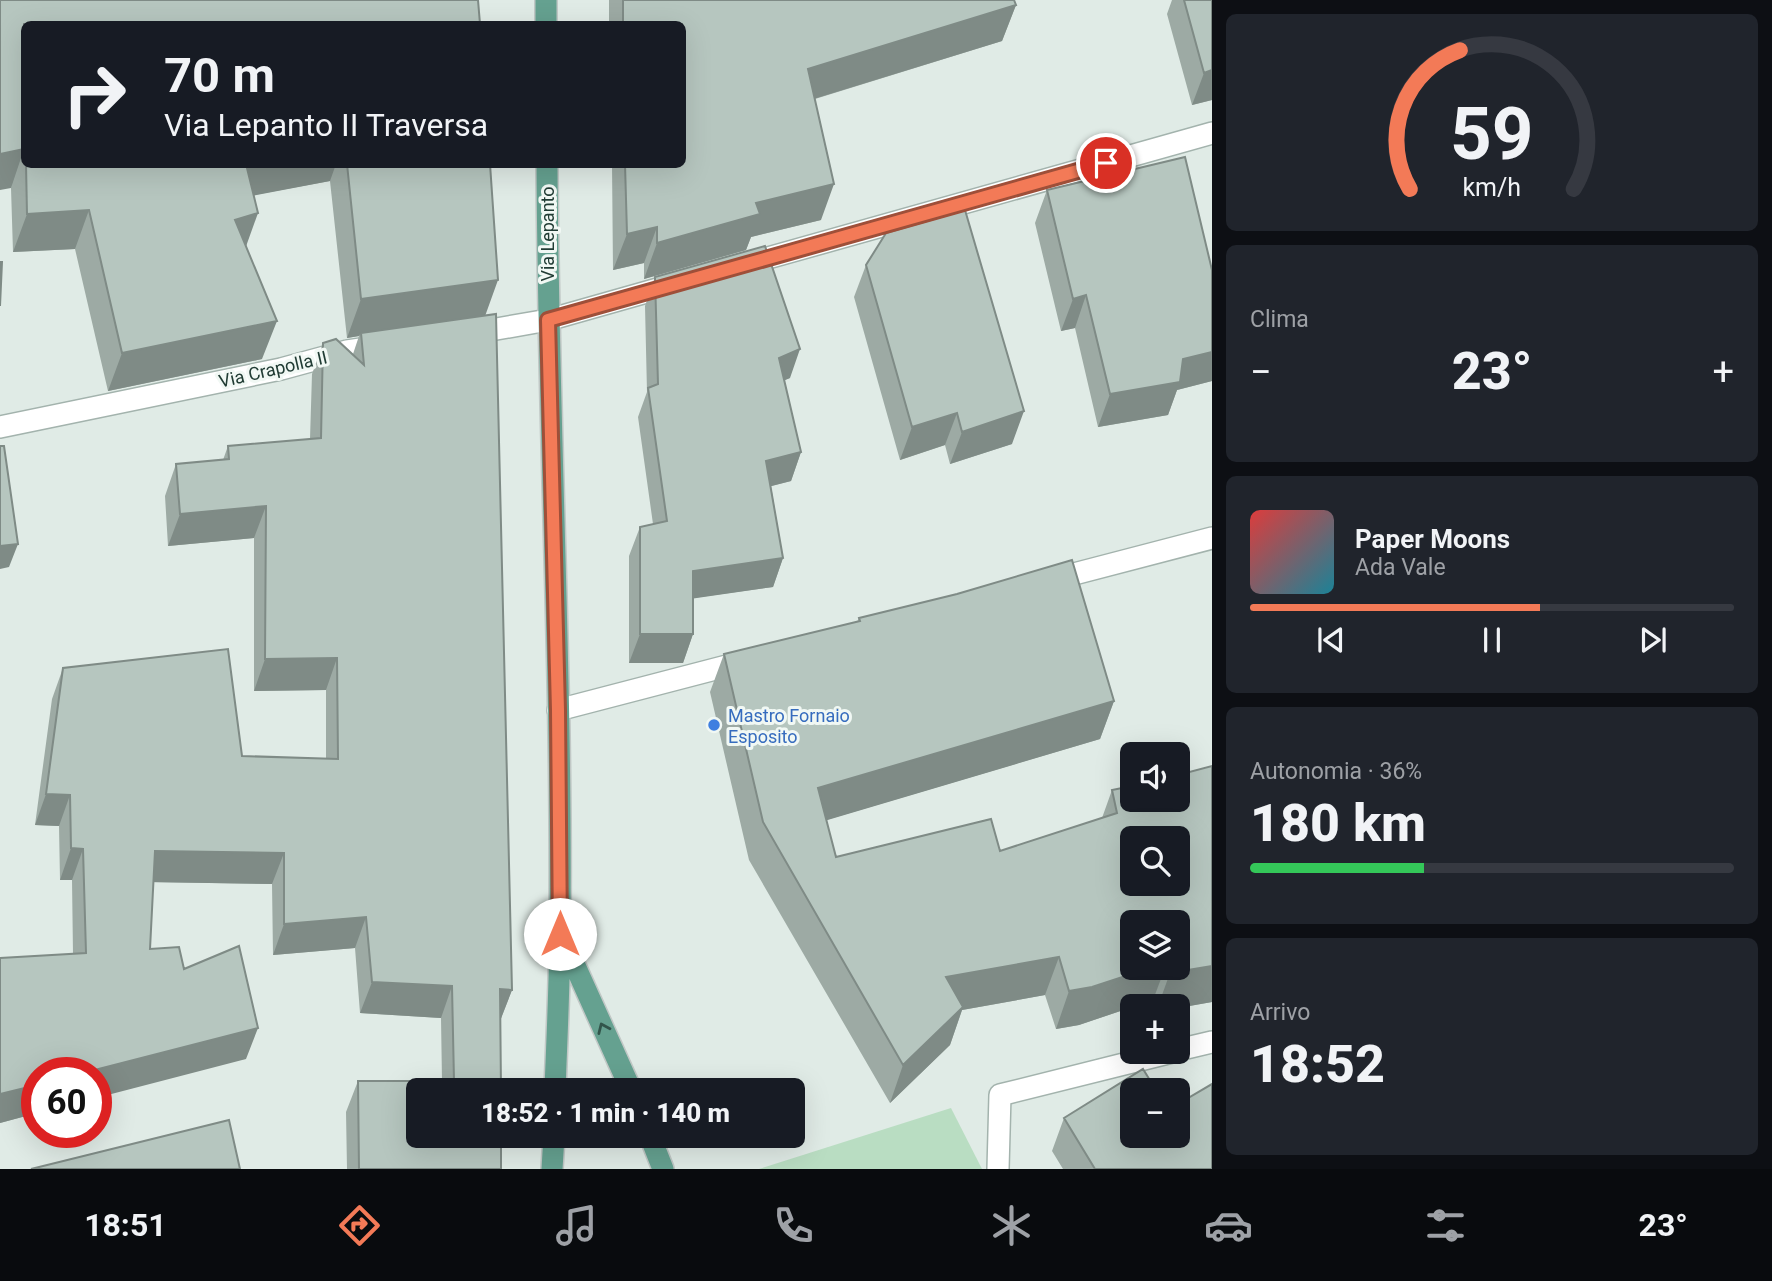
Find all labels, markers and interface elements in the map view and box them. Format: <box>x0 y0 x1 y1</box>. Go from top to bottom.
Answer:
text: 70 m <box>164 47 275 104</box>
icon: right <box>49 49 140 140</box>
text: 59 <box>1450 91 1534 177</box>
text: Via Lepanto II Traversa <box>164 106 488 144</box>
pin <box>1076 133 1136 193</box>
icon: arrive <box>1087 144 1125 182</box>
text: km/h <box>1463 172 1521 201</box>
street label: Via Lepanto <box>537 186 558 282</box>
text: Clima <box>1250 306 1309 333</box>
text: 23° <box>1452 341 1532 402</box>
street label: Via Crapolla II <box>217 346 329 392</box>
text: − <box>1250 350 1272 394</box>
text: + <box>1712 350 1734 394</box>
text: Paper Moons <box>1355 524 1510 554</box>
text: Ada Vale <box>1355 554 1446 581</box>
icon: previous <box>1312 621 1350 659</box>
icon: pause <box>1473 621 1511 659</box>
icon: next <box>1634 621 1672 659</box>
place label: Mastro Fornaio Esposito <box>728 705 850 747</box>
marker: Mastro Fornaio Esposito <box>706 717 722 733</box>
map controls <box>1120 742 1190 1148</box>
button: sound <box>1120 742 1190 812</box>
text: Autonomia · 36% <box>1250 758 1422 785</box>
text: 180 km <box>1250 793 1426 854</box>
button: search <box>1120 826 1190 896</box>
position arrow <box>523 897 597 971</box>
button: layers <box>1120 910 1190 980</box>
button: + <box>1120 994 1190 1064</box>
text: Arrivo <box>1250 999 1310 1026</box>
one-way arrow <box>597 1023 611 1035</box>
text: 18:52 <box>1250 1034 1385 1095</box>
speed limit sign: 60 <box>21 1057 112 1148</box>
button: − <box>1120 1078 1190 1148</box>
text: 18:52 · 1 min · 140 m <box>481 1098 730 1128</box>
icon: directions <box>335 1201 384 1250</box>
icon: music <box>552 1201 601 1250</box>
icon: phone <box>769 1201 818 1250</box>
icon: climate <box>987 1201 1036 1250</box>
icon: car <box>1204 1201 1253 1250</box>
icon: filters <box>1421 1201 1470 1250</box>
text: 18:51 <box>84 1206 167 1244</box>
text: 23° <box>1639 1206 1688 1244</box>

